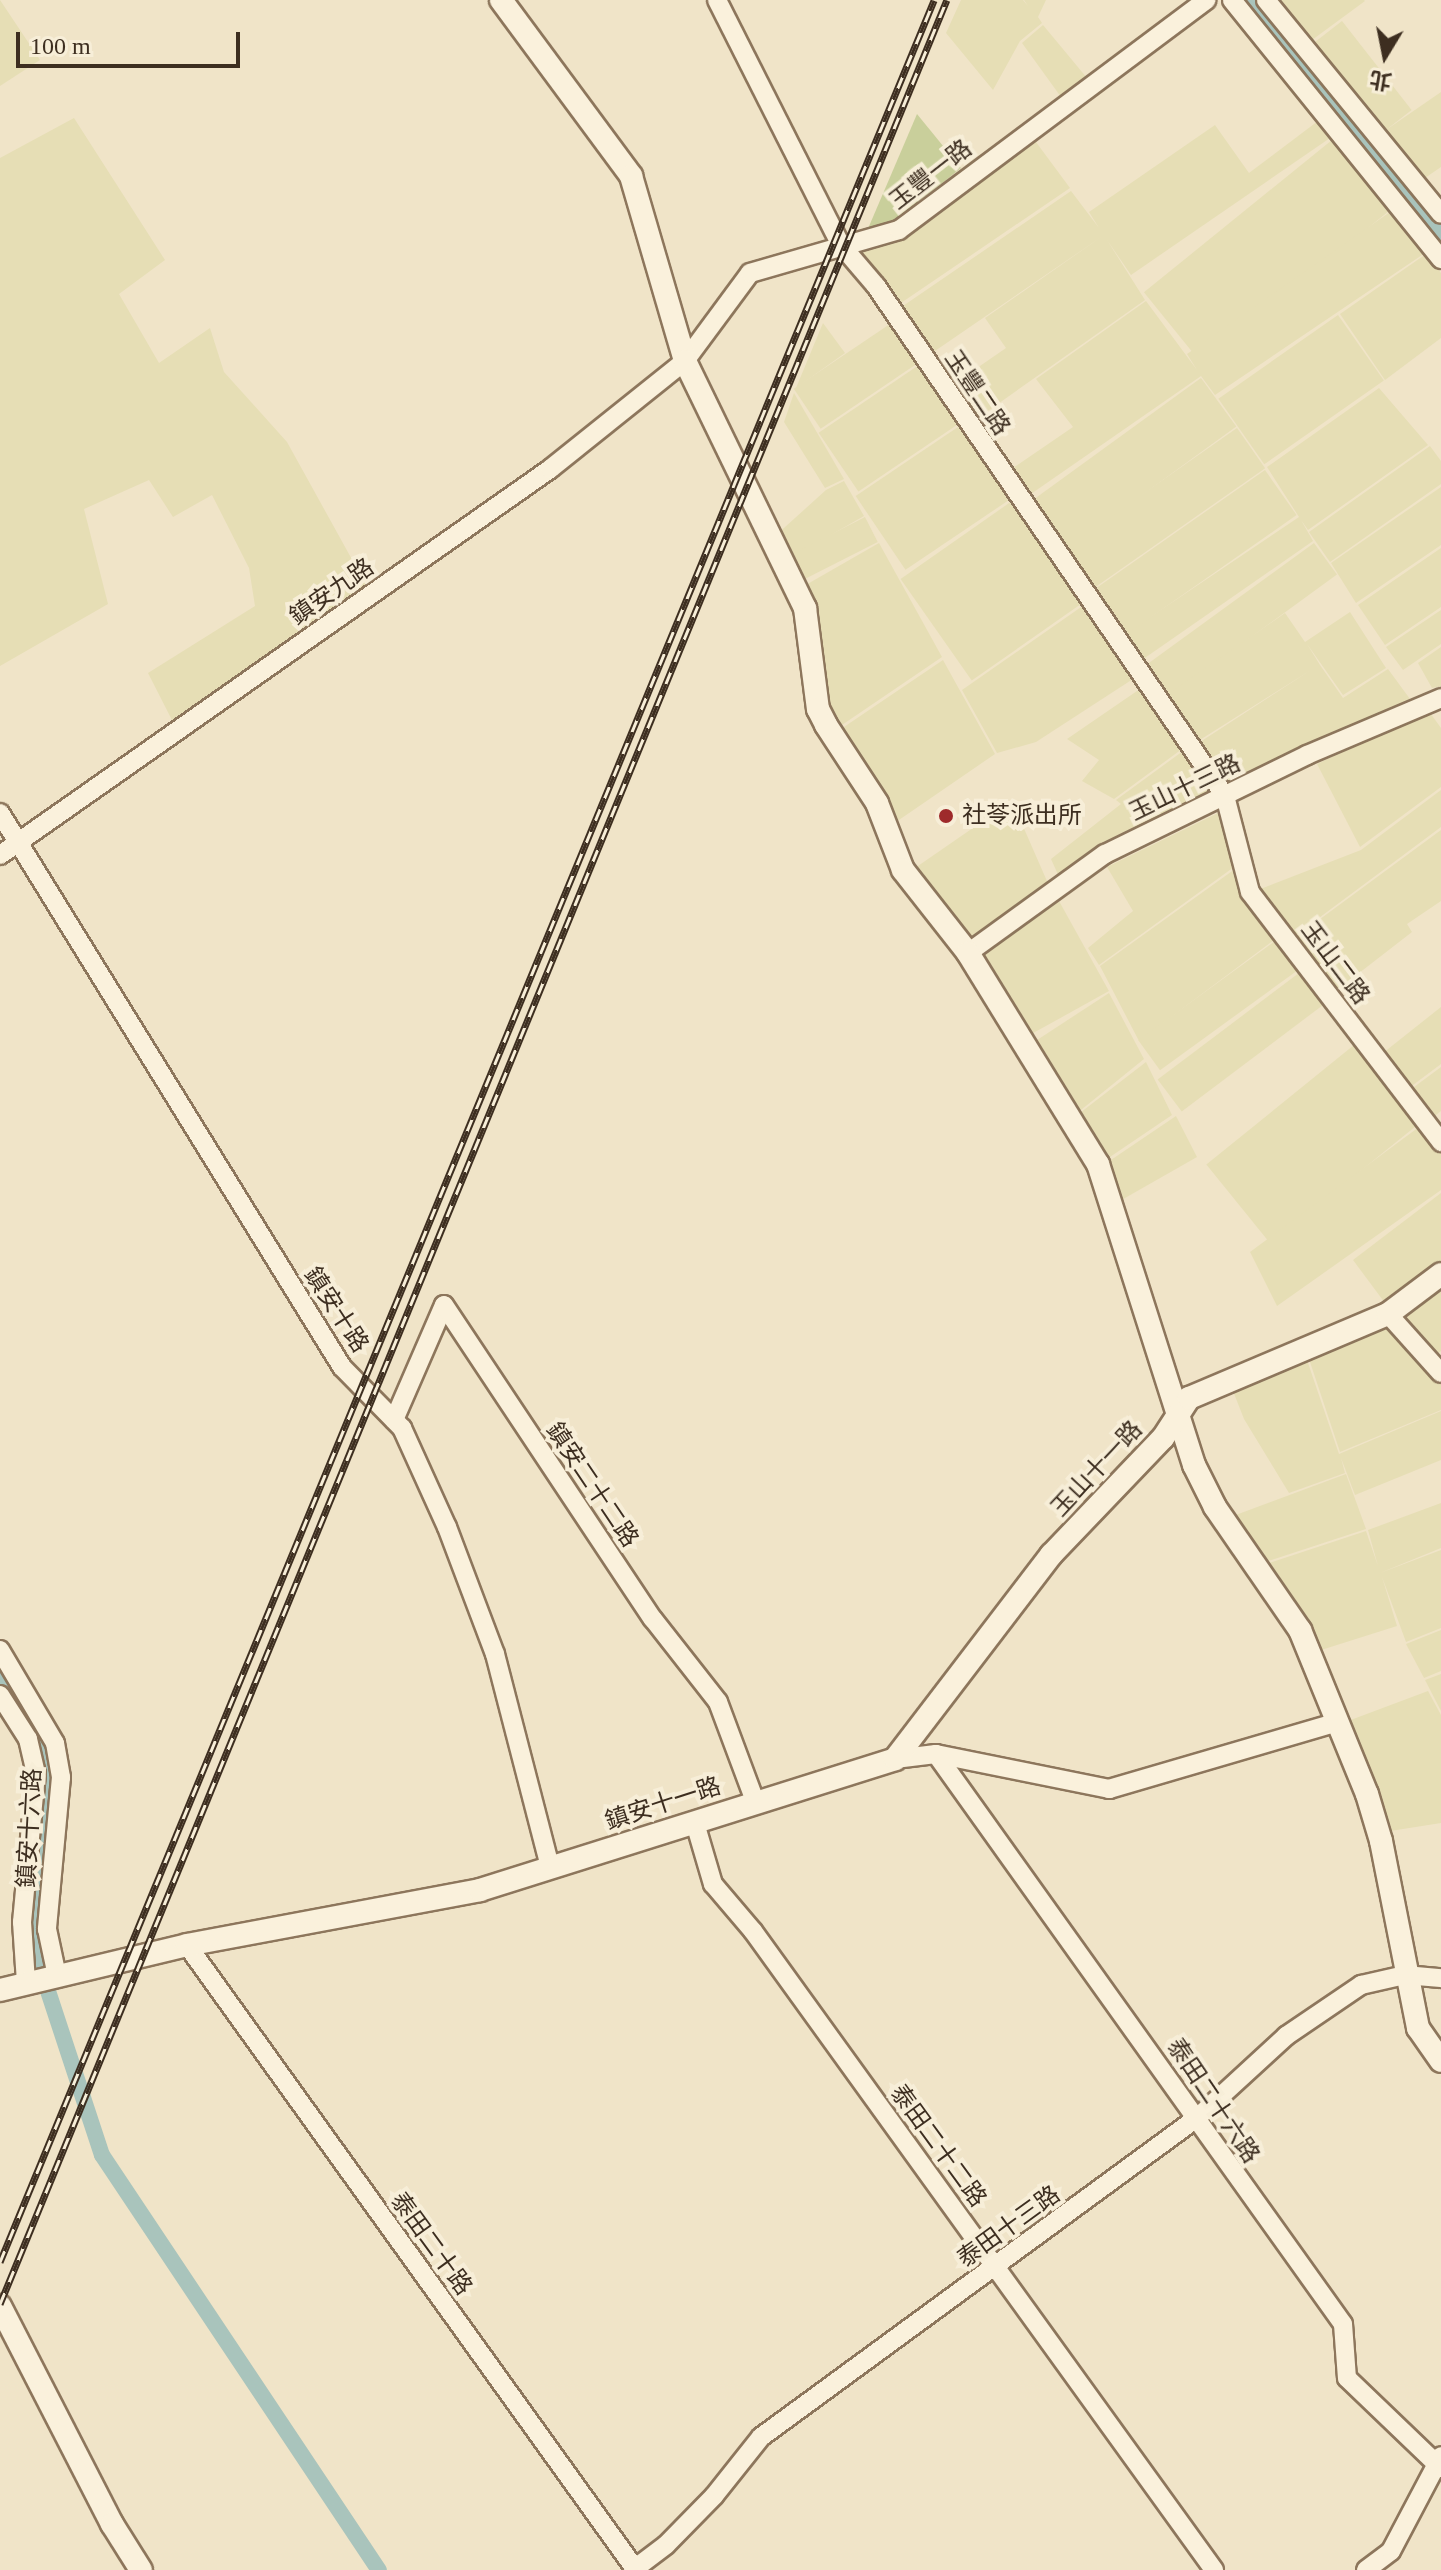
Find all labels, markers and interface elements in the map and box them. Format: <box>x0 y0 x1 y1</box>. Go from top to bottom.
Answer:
scale bar <box>20 16 244 66</box>
north arrow <box>1345 16 1425 96</box>
text: 100 m <box>30 33 91 59</box>
text: 北 <box>1368 66 1394 94</box>
street label: 玉豐一路 <box>884 134 978 216</box>
street label: 玉豐二路 <box>938 345 1016 441</box>
street label: 鎮安九路 <box>284 553 380 631</box>
street label: 玉山十三路 <box>1125 749 1245 827</box>
place label: 社苓派出所 <box>962 802 1082 830</box>
marker: 社苓派出所 <box>937 807 955 825</box>
street label: 玉山二路 <box>1295 916 1375 1010</box>
street label: 鎮安十路 <box>298 1262 374 1358</box>
street label: 玉山十一路 <box>1046 1415 1148 1523</box>
street label: 鎮安二十二路 <box>540 1417 644 1553</box>
street label: 鎮安十六路 <box>12 1767 48 1889</box>
street label: 鎮安十一路 <box>601 1772 725 1836</box>
street label: 泰田二十六路 <box>1161 2033 1265 2169</box>
street label: 泰田二十二路 <box>884 2079 992 2213</box>
street label: 泰田十三路 <box>952 2180 1066 2274</box>
street label: 泰田二十路 <box>384 2187 478 2301</box>

